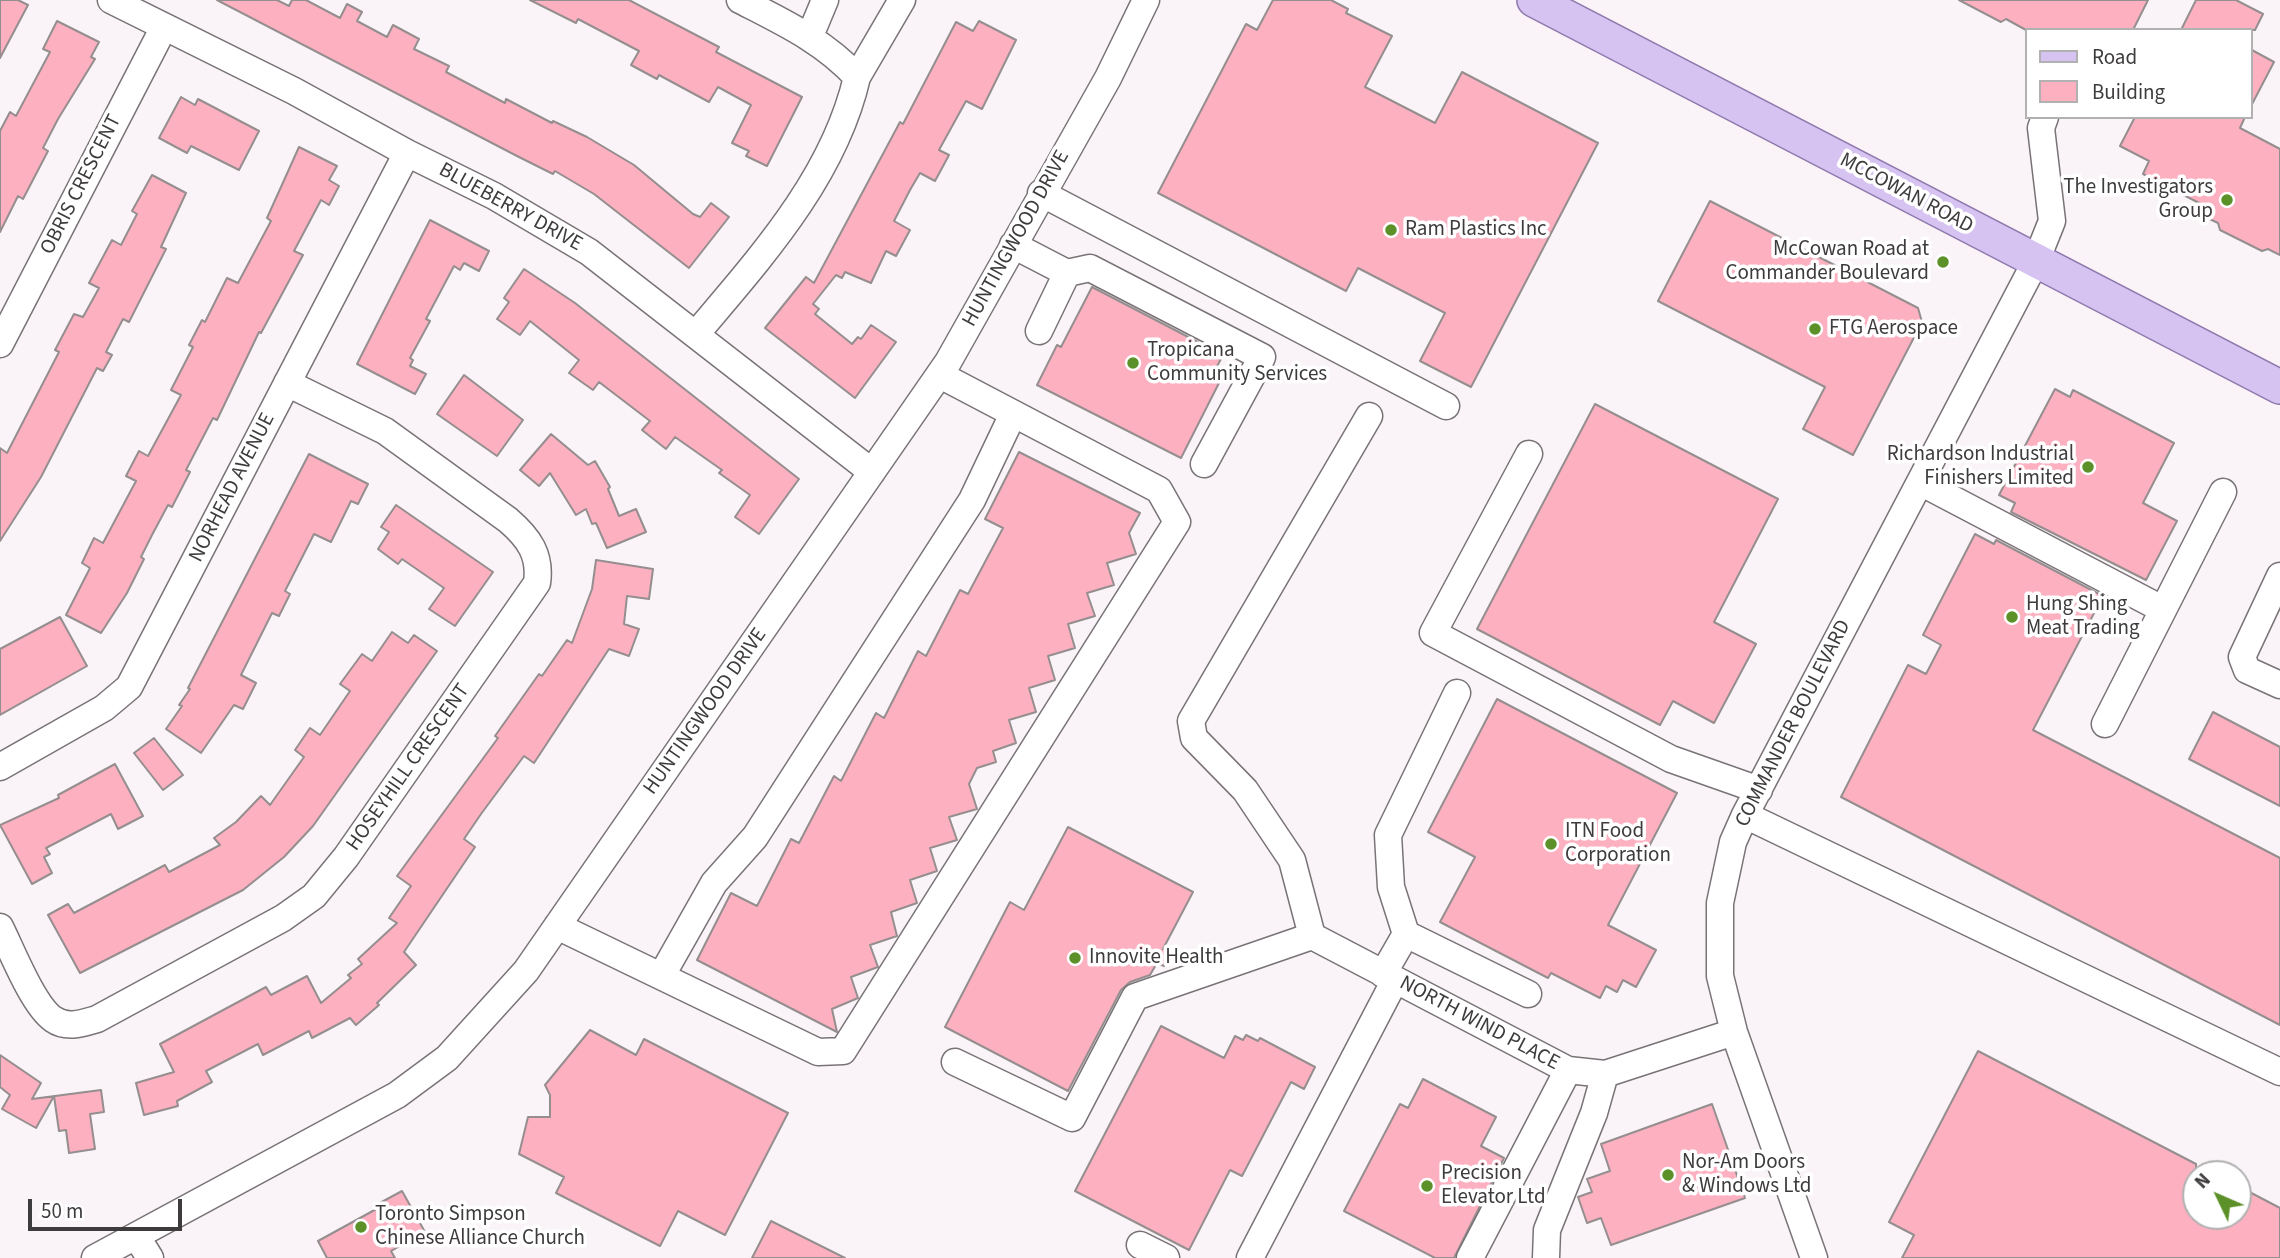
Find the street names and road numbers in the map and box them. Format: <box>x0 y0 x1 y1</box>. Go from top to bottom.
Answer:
street label: OBRIS CRESCENT <box>36 111 128 259</box>
street label: HUNTINGWOOD DRIVE <box>958 146 1076 332</box>
street label: MCCOWAN ROAD <box>1835 148 1977 240</box>
street label: BLUEBERRY DRIVE <box>434 158 586 258</box>
street label: NORHEAD AVENUE <box>185 409 281 567</box>
street label: COMMANDER BOULEVARD <box>1731 616 1857 832</box>
street label: HUNTINGWOOD DRIVE <box>639 624 773 800</box>
street label: HOSEYHILL CRESCENT <box>342 680 476 856</box>
street label: NORTH WIND PLACE <box>1395 971 1563 1077</box>

